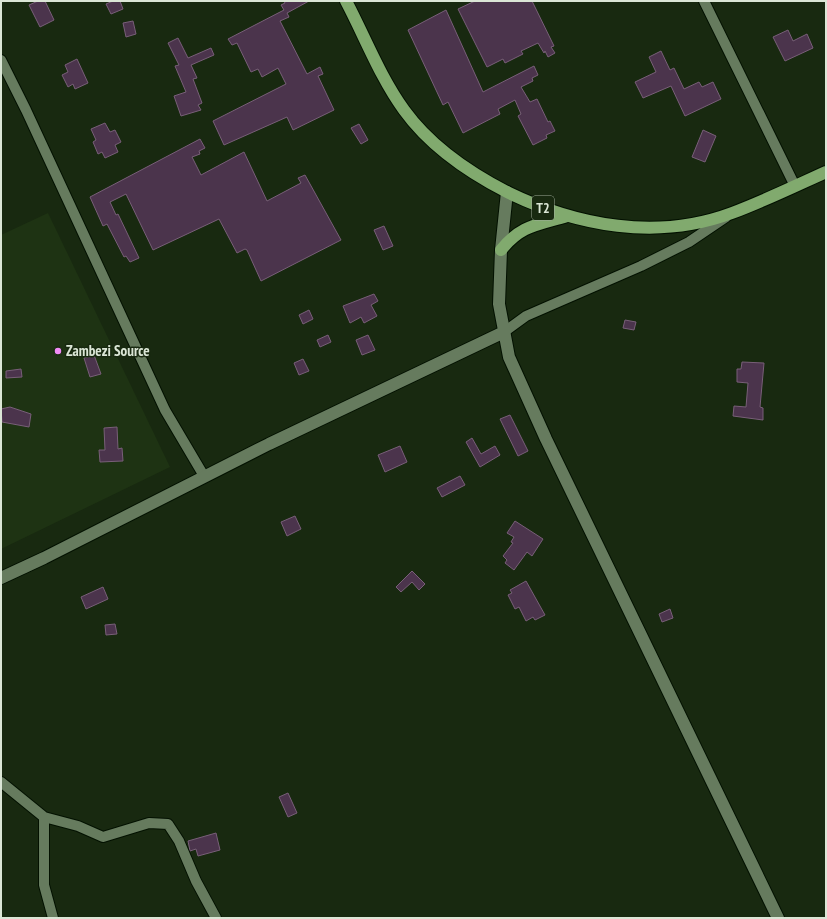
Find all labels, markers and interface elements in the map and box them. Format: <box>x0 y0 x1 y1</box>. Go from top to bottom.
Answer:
road number: T2 <box>532 196 554 220</box>
place label: Zambezi Source <box>66 341 150 360</box>
marker: Zambezi Source <box>53 346 63 356</box>

